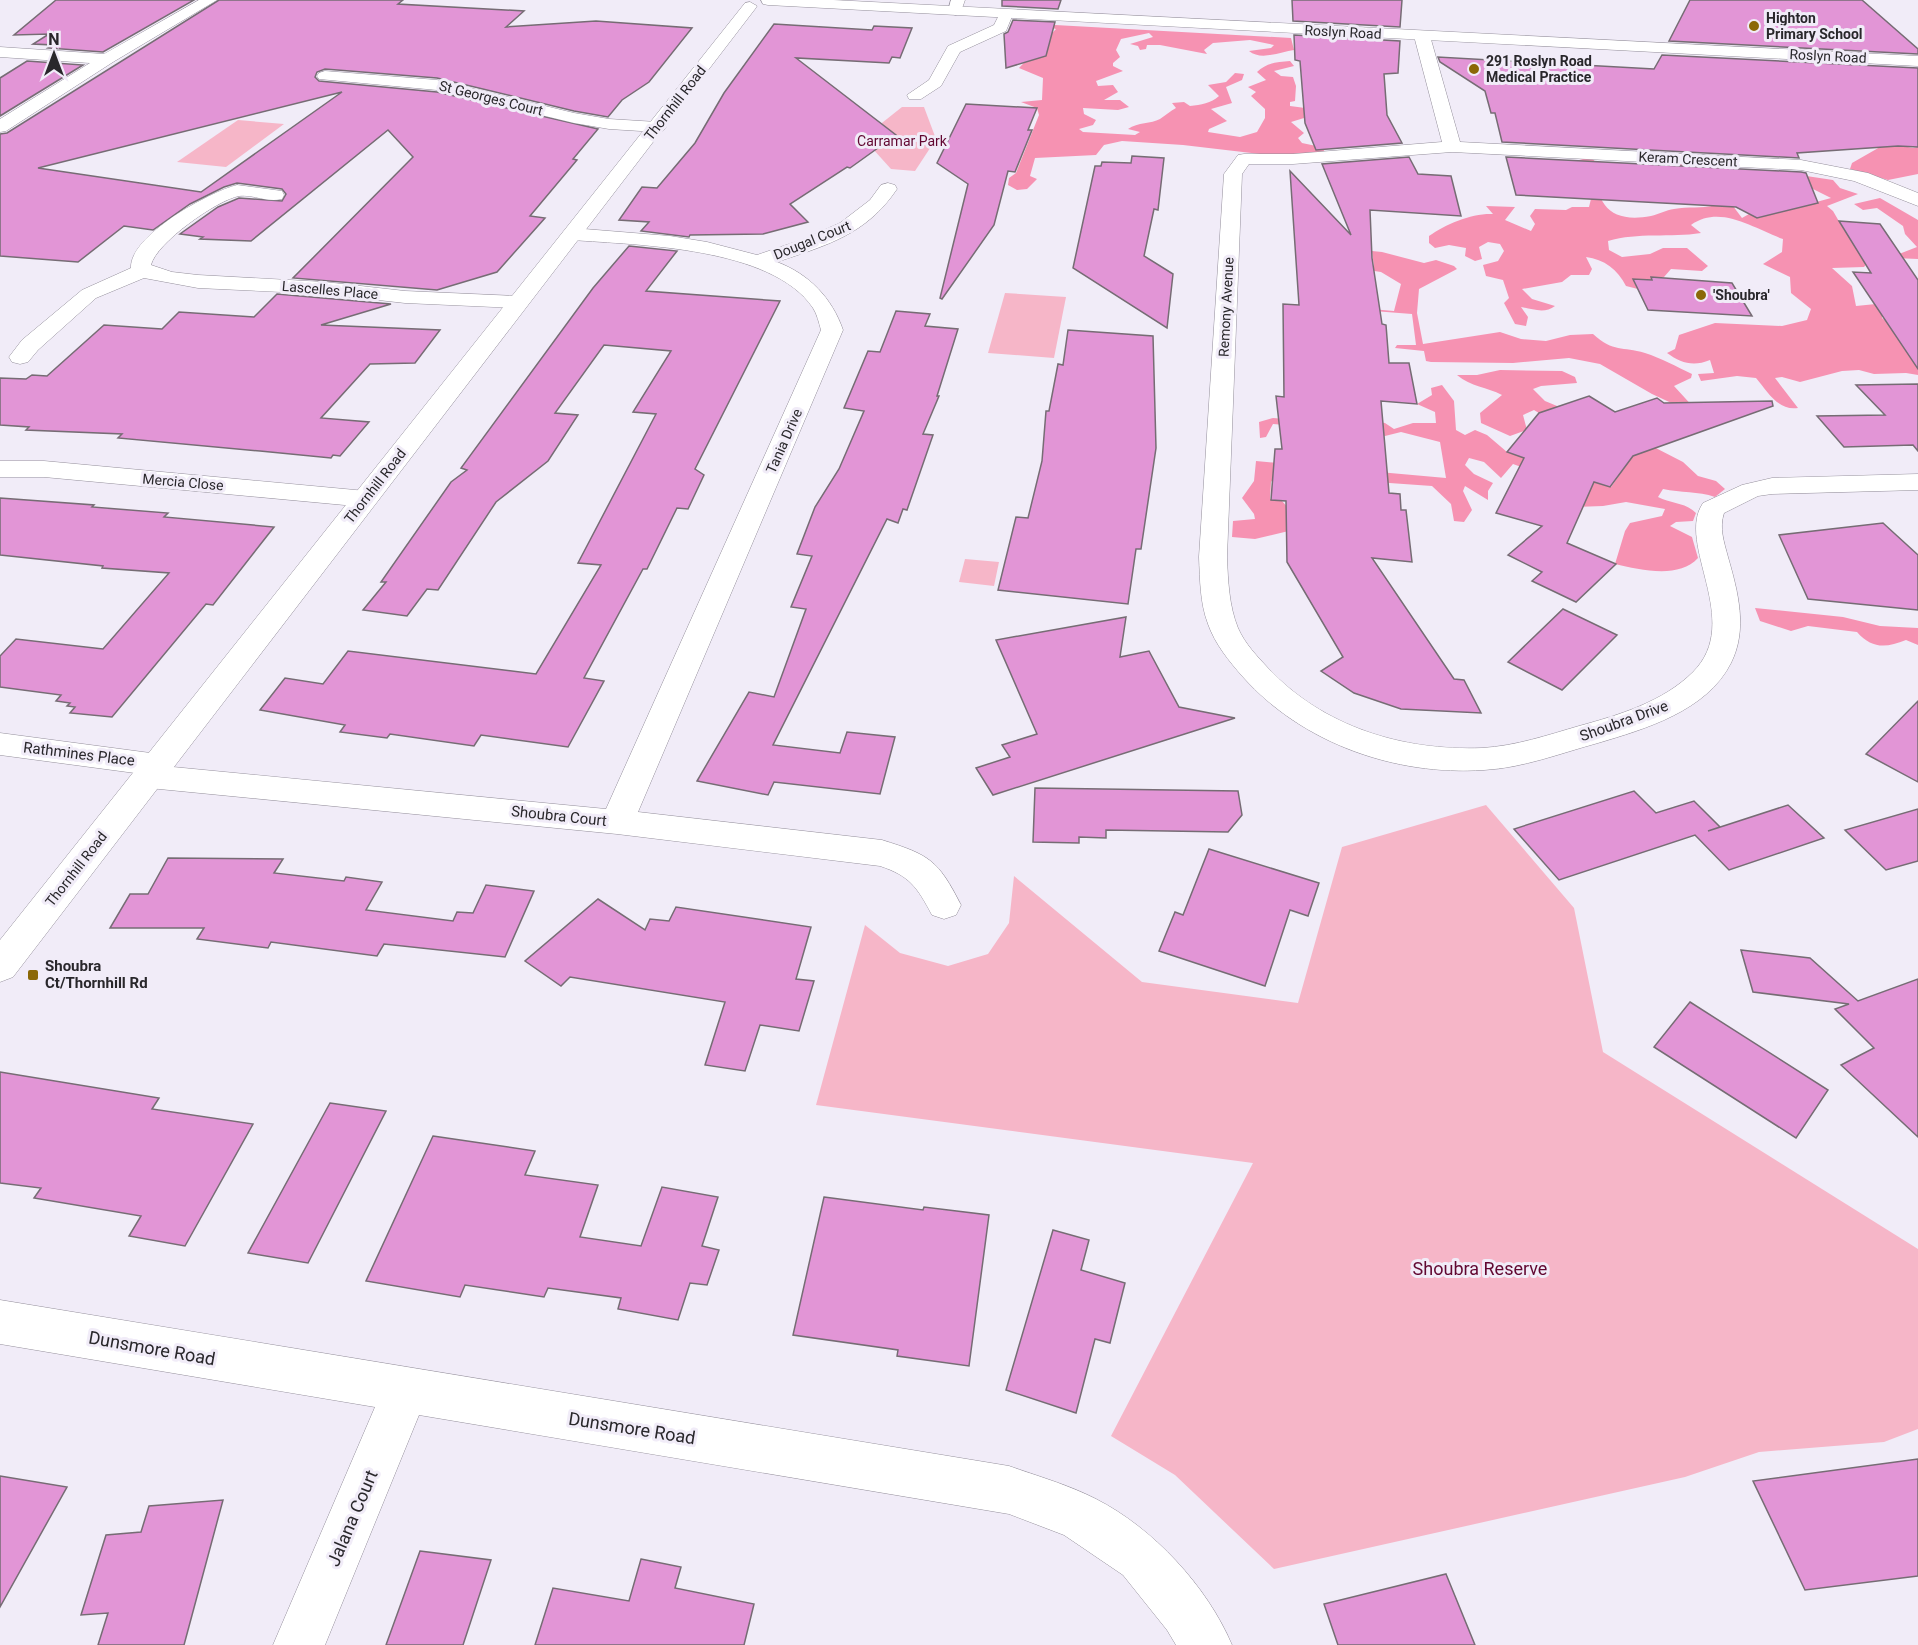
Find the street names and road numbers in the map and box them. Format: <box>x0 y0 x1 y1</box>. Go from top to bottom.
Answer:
street label: Roslyn Road <box>1304 22 1382 42</box>
street label: Roslyn Road <box>1789 46 1867 66</box>
street label: Thornhill Road <box>641 63 709 143</box>
street label: St Georges Court <box>437 77 545 119</box>
street label: Keram Crescent <box>1638 148 1738 170</box>
street label: Dougal Court <box>771 217 853 263</box>
street label: Remony Avenue <box>1215 257 1237 357</box>
street label: Lascelles Place <box>281 278 379 302</box>
street label: Tania Drive <box>763 406 805 476</box>
street label: Thornhill Road <box>341 446 409 526</box>
street label: Mercia Close <box>142 470 224 494</box>
street label: Shoubra Drive <box>1577 697 1671 745</box>
street label: Rathmines Place <box>22 738 136 770</box>
street label: Shoubra Court <box>510 802 608 830</box>
street label: Thornhill Road <box>42 829 110 909</box>
street label: Dunsmore Road <box>87 1327 217 1369</box>
street label: Dunsmore Road <box>567 1408 697 1448</box>
street label: Jalana Court <box>322 1467 382 1569</box>

